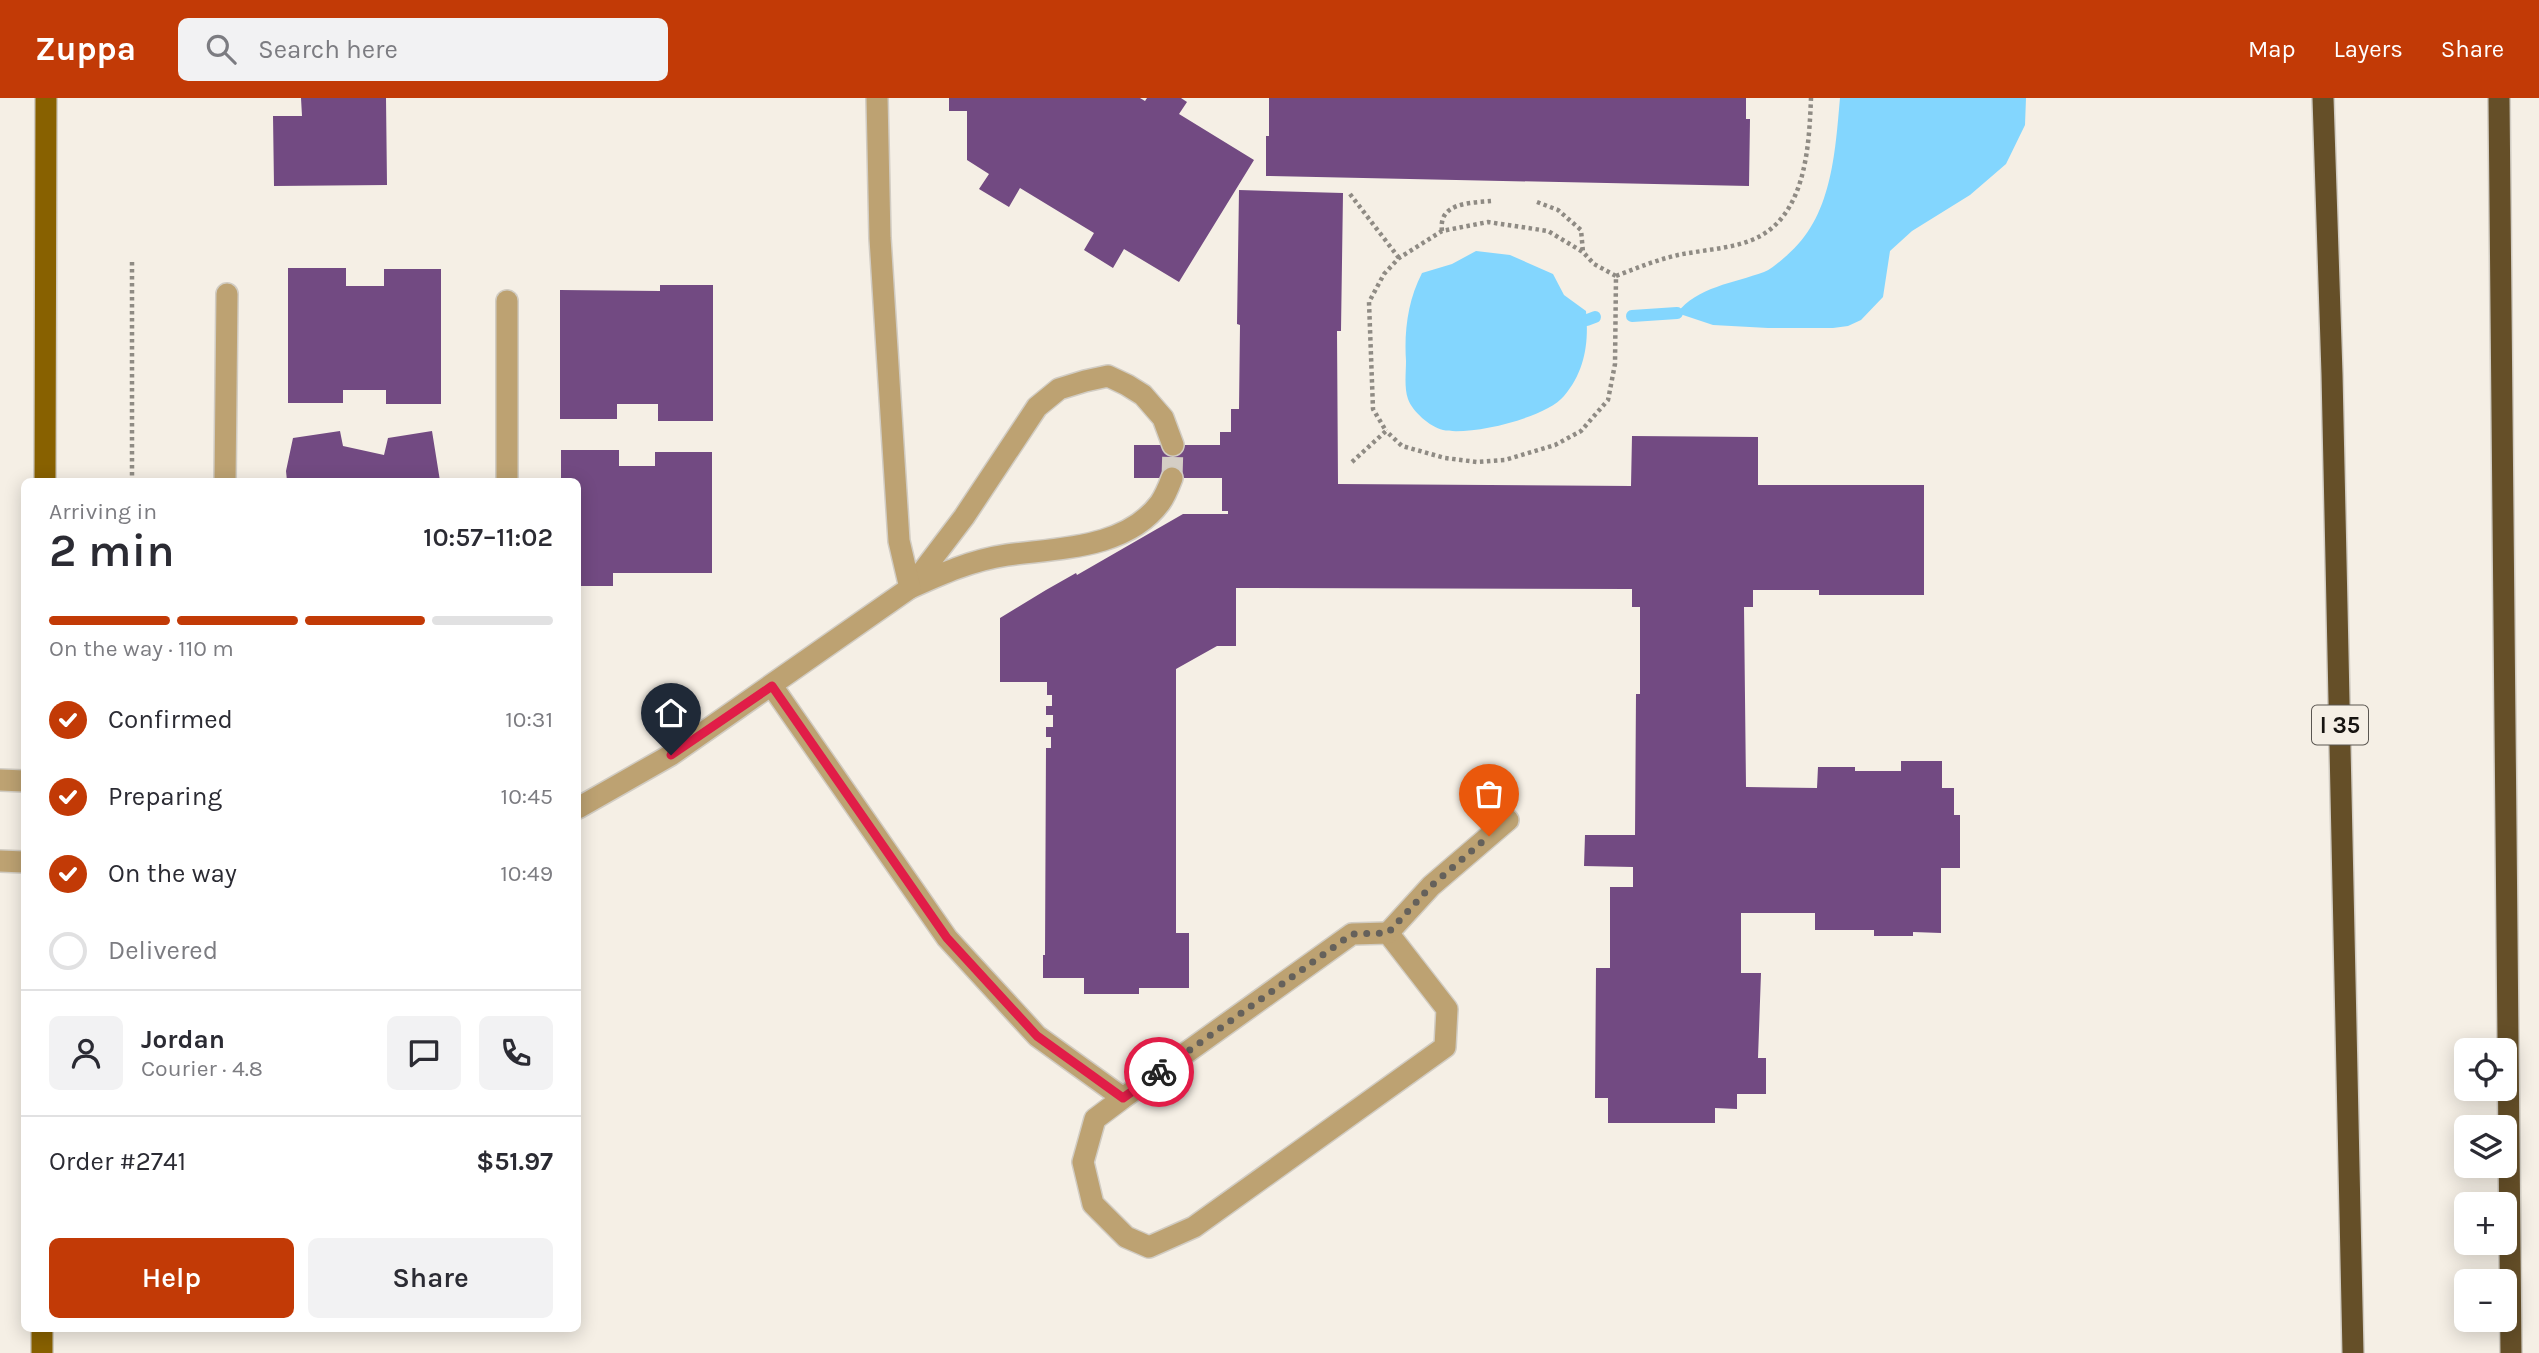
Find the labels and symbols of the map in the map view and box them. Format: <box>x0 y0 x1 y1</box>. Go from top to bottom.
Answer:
pin <box>641 683 701 755</box>
road number: I 35 <box>2312 706 2368 744</box>
pin <box>1459 764 1519 836</box>
courier <box>1124 1037 1194 1107</box>

